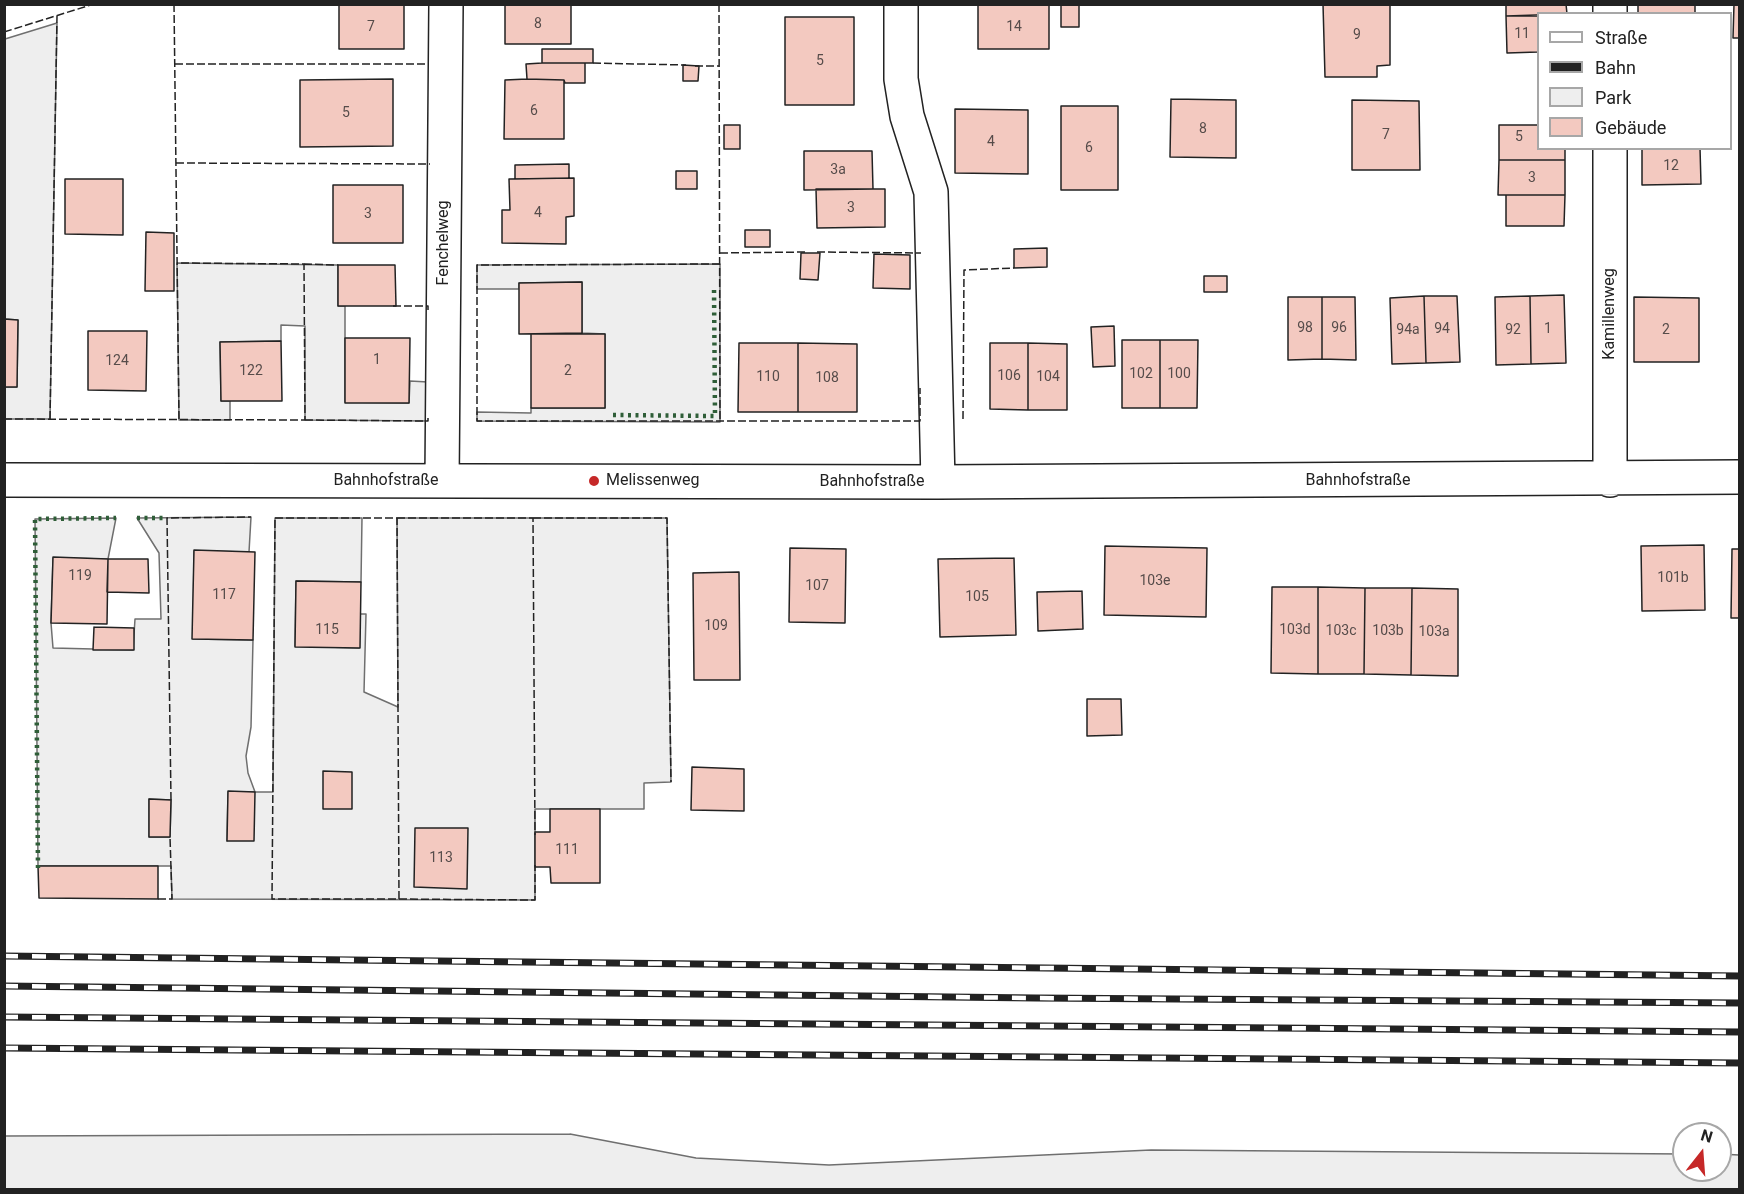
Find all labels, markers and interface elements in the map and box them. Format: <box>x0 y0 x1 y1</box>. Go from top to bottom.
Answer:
legend <box>1537 12 1732 150</box>
house number: 8 <box>534 16 542 32</box>
house number: 7 <box>367 19 375 35</box>
house number: 14 <box>1006 19 1022 35</box>
house number: 11 <box>1514 26 1530 42</box>
house number: 9 <box>1353 27 1361 43</box>
text: Straße <box>1595 27 1647 48</box>
house number: 5 <box>816 53 824 69</box>
text: Bahn <box>1595 57 1636 78</box>
text: Park <box>1595 87 1631 108</box>
house number: 6 <box>530 103 538 119</box>
house number: 5 <box>342 105 350 121</box>
text: Gebäude <box>1595 117 1666 138</box>
house number: 8 <box>1199 121 1207 137</box>
house number: 7 <box>1382 127 1390 143</box>
house number: 5 <box>1515 129 1523 145</box>
house number: 4 <box>987 134 995 150</box>
house number: 6 <box>1085 140 1093 156</box>
house number: 12 <box>1663 158 1679 174</box>
house number: 3a <box>830 162 846 178</box>
house number: 3 <box>1528 170 1536 186</box>
street label: Fenchelweg <box>434 200 454 286</box>
house number: 3 <box>847 200 855 216</box>
house number: 4 <box>534 205 542 221</box>
house number: 3 <box>364 206 372 222</box>
street label: Kamillenweg <box>1600 268 1620 360</box>
house number: 98 <box>1297 320 1313 336</box>
house number: 96 <box>1331 320 1347 336</box>
house number: 94 <box>1434 321 1450 337</box>
house number: 1 <box>1544 321 1552 337</box>
house number: 94a <box>1396 322 1420 338</box>
house number: 92 <box>1505 322 1521 338</box>
house number: 2 <box>1662 322 1670 338</box>
house number: 1 <box>373 352 381 368</box>
house number: 124 <box>105 353 129 369</box>
house number: 122 <box>239 363 263 379</box>
house number: 2 <box>564 363 572 379</box>
house number: 102 <box>1129 366 1153 382</box>
house number: 100 <box>1167 366 1191 382</box>
house number: 106 <box>997 368 1021 384</box>
house number: 110 <box>756 369 780 385</box>
house number: 104 <box>1036 369 1060 385</box>
house number: 108 <box>815 370 839 386</box>
street label: Bahnhofstraße <box>333 471 439 491</box>
place label: Melissenweg <box>606 471 700 491</box>
street label: Bahnhofstraße <box>1305 471 1411 491</box>
street label: Bahnhofstraße <box>819 472 925 492</box>
marker: Melissenweg <box>587 474 601 488</box>
house number: 119 <box>68 568 92 584</box>
house number: 101b <box>1657 570 1689 586</box>
house number: 103e <box>1139 573 1171 589</box>
house number: 107 <box>805 578 829 594</box>
house number: 117 <box>212 587 236 603</box>
house number: 105 <box>965 589 989 605</box>
house number: 109 <box>704 618 728 634</box>
house number: 115 <box>315 622 339 638</box>
house number: 103d <box>1279 622 1311 638</box>
house number: 103c <box>1326 623 1356 639</box>
house number: 103b <box>1372 623 1404 639</box>
house number: 103a <box>1418 624 1450 640</box>
house number: 111 <box>555 842 579 858</box>
house number: 113 <box>429 850 453 866</box>
north arrow <box>1672 1122 1732 1182</box>
text: N <box>1699 1125 1715 1147</box>

